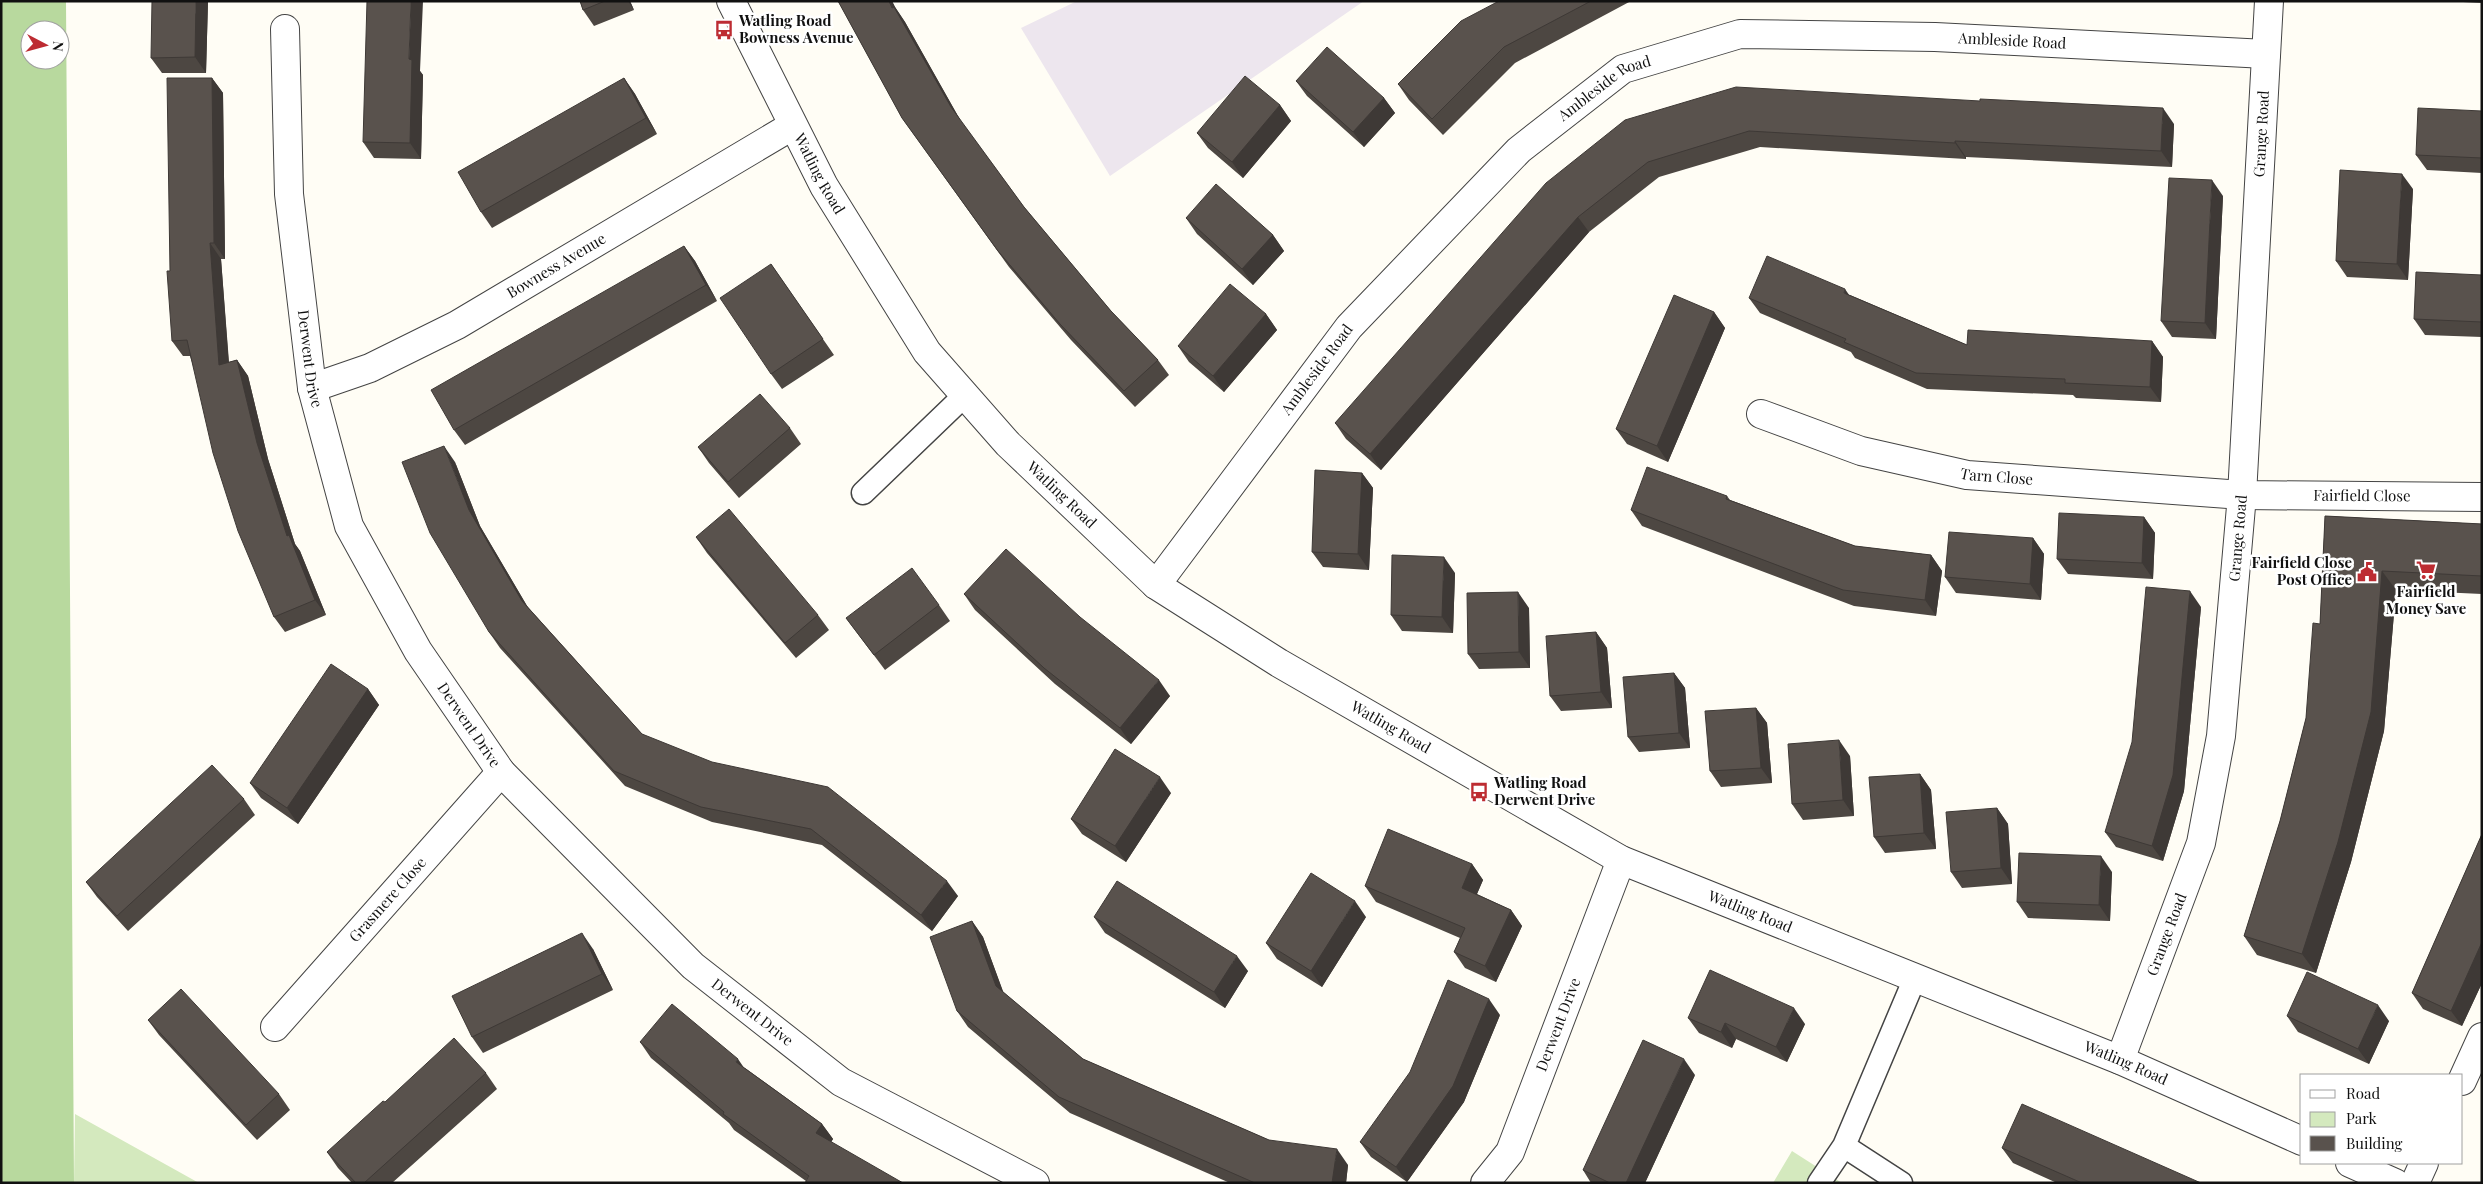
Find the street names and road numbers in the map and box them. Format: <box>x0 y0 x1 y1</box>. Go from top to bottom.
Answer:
street label: Ambleside Road <box>1957 27 2067 53</box>
street label: Ambleside Road <box>1553 50 1653 126</box>
street label: Grange Road <box>2248 90 2273 178</box>
street label: Watling Road <box>790 129 850 218</box>
street label: Bowness Avenue <box>503 228 609 302</box>
street label: Derwent Drive <box>294 309 328 410</box>
street label: Ambleside Road <box>1275 319 1357 419</box>
street label: Watling Road <box>1022 456 1102 532</box>
street label: Tarn Close <box>1958 463 2034 489</box>
street label: Fairfield Close <box>2313 485 2411 505</box>
street label: Grange Road <box>2224 494 2251 582</box>
street label: Derwent Drive <box>434 678 506 771</box>
street label: Watling Road <box>1347 695 1435 758</box>
street label: Grasmere Close <box>344 852 430 946</box>
street label: Watling Road <box>1705 885 1796 937</box>
street label: Grange Road <box>2141 890 2191 978</box>
street label: Derwent Drive <box>708 973 798 1050</box>
street label: Derwent Drive <box>1531 975 1584 1074</box>
street label: Watling Road <box>2081 1035 2171 1089</box>

